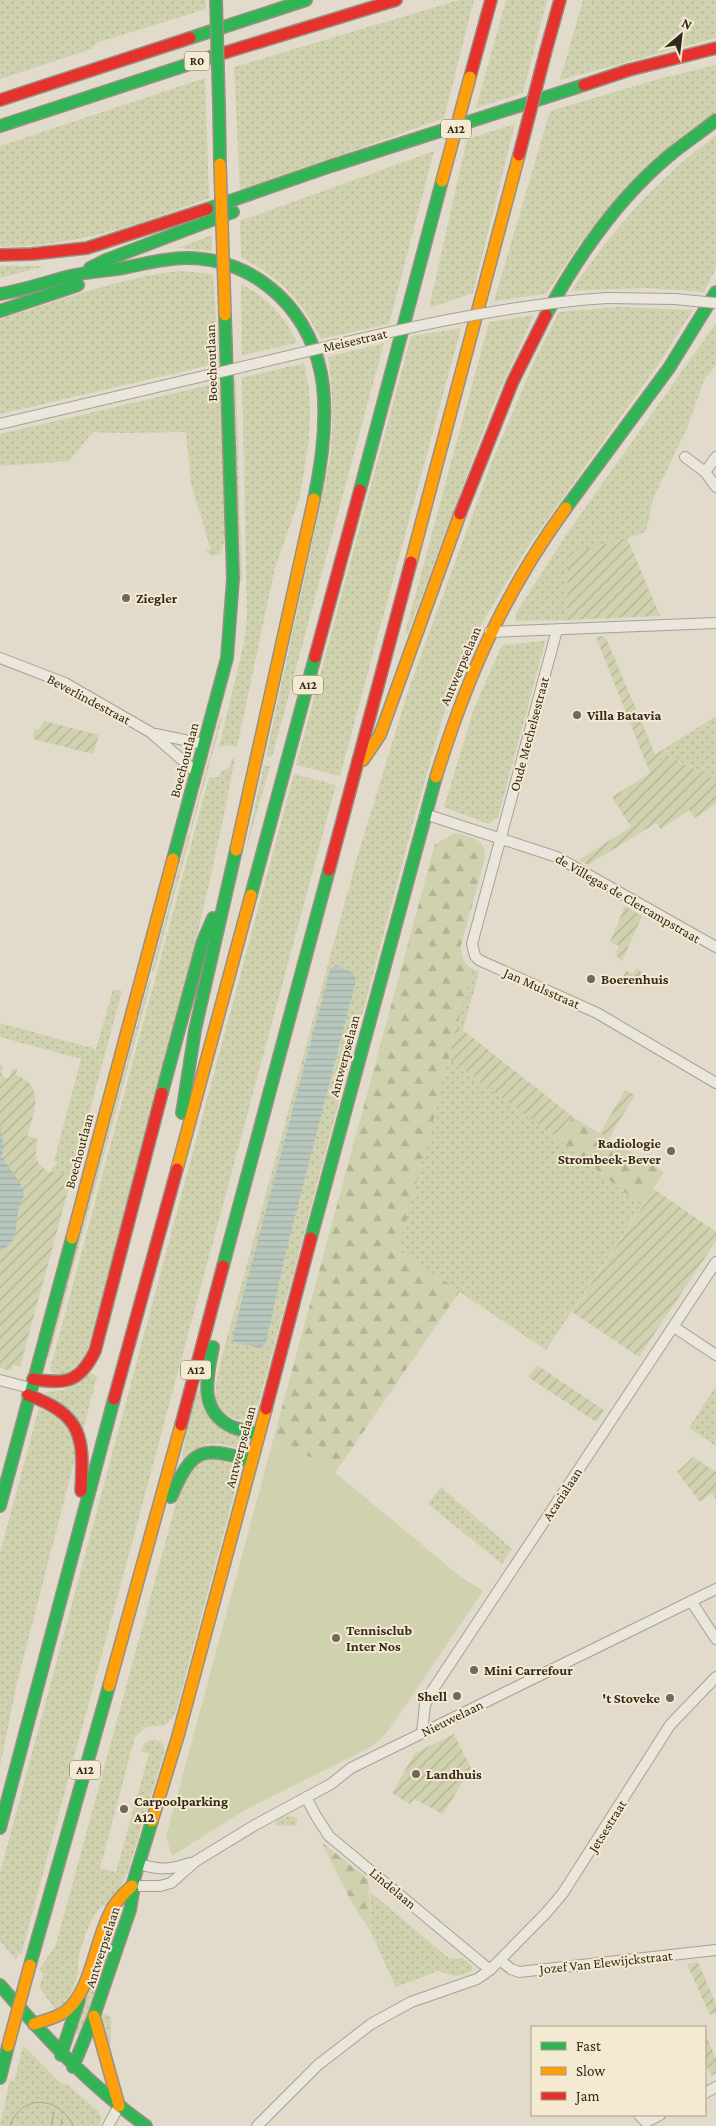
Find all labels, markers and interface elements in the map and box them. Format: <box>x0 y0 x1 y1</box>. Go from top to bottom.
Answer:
north arrow <box>656 10 706 60</box>
text: N <box>679 14 695 33</box>
road number: R0 <box>184 51 210 70</box>
road number: A12 <box>441 120 471 138</box>
street label: Boechoutlaan <box>202 324 220 402</box>
street label: Meisestraat <box>321 325 389 355</box>
place label: Ziegler <box>136 590 178 606</box>
marker: Ziegler <box>120 592 132 604</box>
street label: Antwerpselaan <box>436 624 484 708</box>
street label: Beverlindestraat <box>45 670 134 728</box>
street label: Oude Mechelsestraat <box>506 675 552 793</box>
road number: A12 <box>293 676 323 694</box>
place label: Villa Batavia <box>586 707 662 723</box>
marker: Villa Batavia <box>571 709 583 721</box>
street label: Boechoutlaan <box>166 720 202 799</box>
street label: de Villegas de Clercampstraat <box>553 850 704 946</box>
street label: Jan Mulsstraat <box>500 963 583 1012</box>
place label: Boerenhuis <box>601 971 669 987</box>
marker: Boerenhuis <box>585 973 597 985</box>
street label: Antwerpselaan <box>325 1013 363 1099</box>
street label: Boechoutlaan <box>61 1111 97 1190</box>
place label: Radiologie Strombeek-Bever <box>558 1135 661 1167</box>
marker: Radiologie Strombeek-Bever <box>665 1145 677 1157</box>
road number: A12 <box>181 1360 211 1380</box>
street label: Antwerpselaan <box>221 1404 259 1490</box>
street label: Acacialaan <box>539 1464 585 1524</box>
place label: Tennisclub Inter Nos <box>346 1622 412 1654</box>
marker: Tennisclub Inter Nos <box>330 1632 342 1644</box>
place label: Mini Carrefour <box>484 1662 573 1678</box>
marker: Mini Carrefour <box>468 1664 480 1676</box>
place label: Shell <box>417 1688 447 1704</box>
marker: Shell <box>451 1690 463 1702</box>
place label: 't Stoveke <box>602 1690 660 1706</box>
marker: 't Stoveke <box>664 1692 676 1704</box>
street label: Nieuwelaan <box>418 1696 486 1740</box>
road number: A12 <box>70 1760 100 1780</box>
place label: Landhuis <box>426 1766 482 1782</box>
marker: Landhuis <box>410 1768 422 1780</box>
place label: Carpoolparking A12 <box>133 1793 228 1825</box>
street label: Jetsestraat <box>584 1796 630 1857</box>
marker: Carpoolparking A12 <box>118 1803 130 1815</box>
street label: Lindelaan <box>366 1864 420 1912</box>
street label: Antwerpselaan <box>81 1904 123 1990</box>
street label: Jozef Van Elewijckstraat <box>537 1947 674 1978</box>
legend <box>531 2026 706 2116</box>
text: Fast <box>576 2038 602 2054</box>
text: Slow <box>576 2063 606 2079</box>
text: Jam <box>574 2088 599 2105</box>

